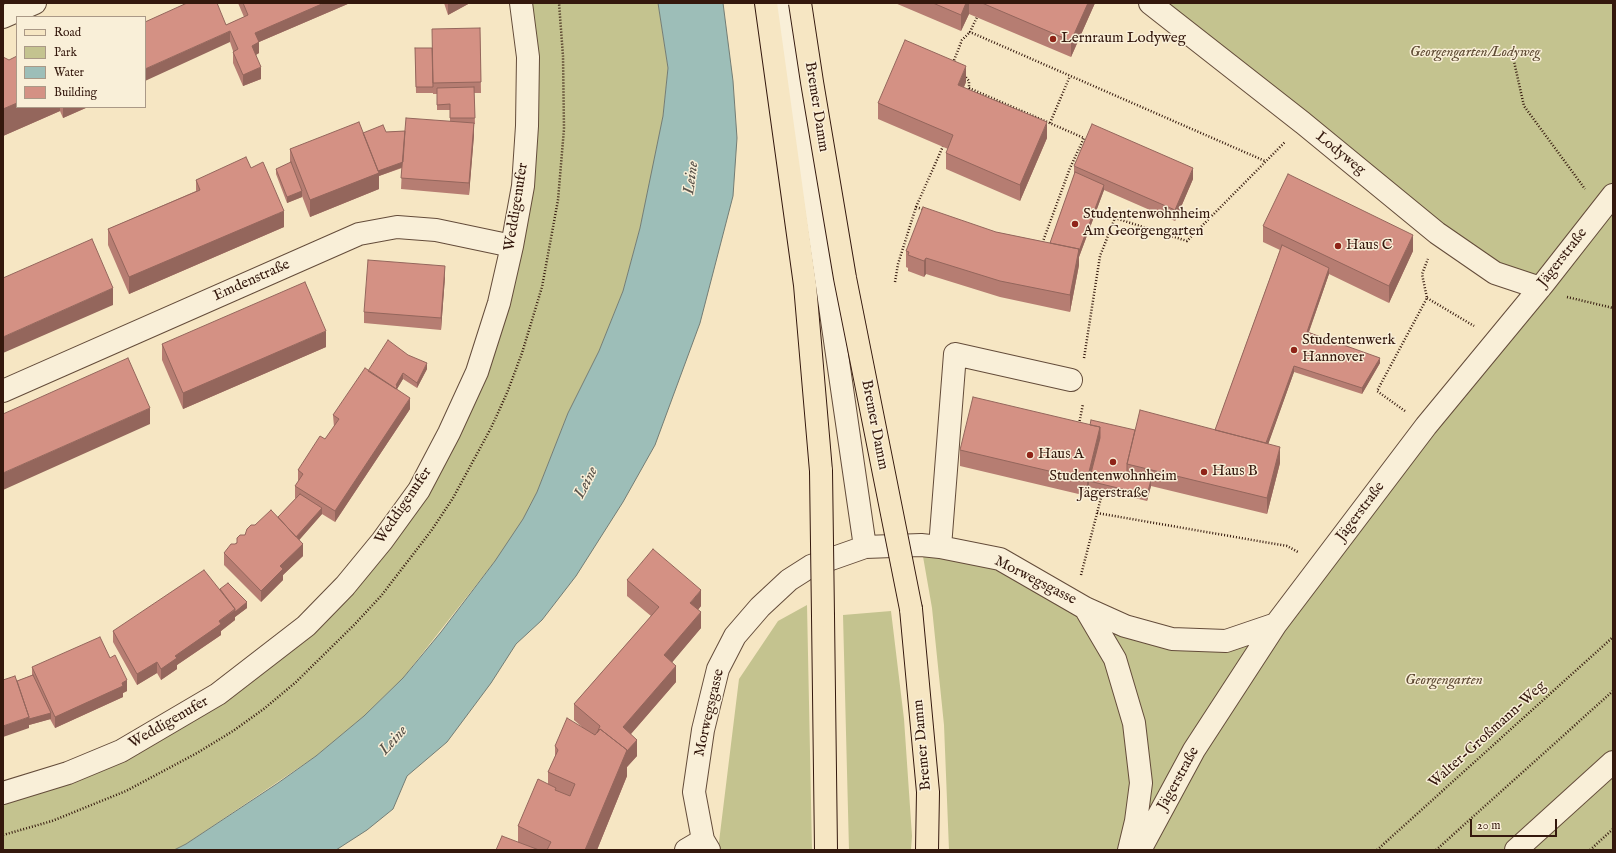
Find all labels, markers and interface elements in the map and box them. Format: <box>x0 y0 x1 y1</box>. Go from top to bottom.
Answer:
legend <box>16 16 146 108</box>
text: Road <box>54 25 81 40</box>
place label: Lernraum Lodyweg <box>1061 30 1186 48</box>
marker: Lernraum Lodyweg <box>1048 34 1058 44</box>
park label: Georgengarten/Lodyweg <box>1410 44 1540 62</box>
text: Park <box>54 45 77 60</box>
street label: Bremer Damm <box>800 61 832 153</box>
text: Water <box>54 65 84 80</box>
text: Building <box>54 85 97 100</box>
street label: Lodyweg <box>1311 128 1369 180</box>
water label: Leine <box>680 160 704 196</box>
street label: Weddigenufer <box>501 162 533 252</box>
place label: Studentenwohnheim Am Georgengarten <box>1083 206 1210 241</box>
marker: Studentenwohnheim Am Georgengarten <box>1070 219 1080 229</box>
street label: Jägerstraße <box>1534 225 1592 291</box>
place label: Haus C <box>1346 237 1392 255</box>
marker: Haus C <box>1333 241 1343 251</box>
street label: Emdenstraße <box>211 256 293 306</box>
place label: Studentenwerk Hannover <box>1302 332 1395 367</box>
marker: Studentenwerk Hannover <box>1289 345 1299 355</box>
street label: Bremer Damm <box>856 379 892 471</box>
place label: Haus A <box>1038 446 1084 464</box>
marker: Haus A <box>1025 450 1035 460</box>
marker: Studentenwohnheim Jägerstraße <box>1108 457 1118 467</box>
place label: Haus B <box>1212 463 1258 481</box>
street label: Weddigenufer <box>372 464 436 548</box>
water label: Leine <box>571 464 603 502</box>
marker: Haus B <box>1199 467 1209 477</box>
place label: Studentenwohnheim Jägerstraße <box>1049 468 1177 503</box>
street label: Jägerstraße <box>1333 479 1389 545</box>
street label: Morwegsgasse <box>991 553 1079 609</box>
street label: Morwegsgasse <box>691 667 729 759</box>
park label: Georgengarten <box>1405 672 1483 690</box>
street label: Walter-Großmann-Weg <box>1426 678 1550 792</box>
street label: Weddigenufer <box>126 693 212 753</box>
street label: Bremer Damm <box>910 699 936 791</box>
water label: Leine <box>376 722 412 760</box>
street label: Jägerstraße <box>1154 744 1204 814</box>
scale bar <box>1472 811 1559 837</box>
text: 20 m <box>1477 818 1500 833</box>

